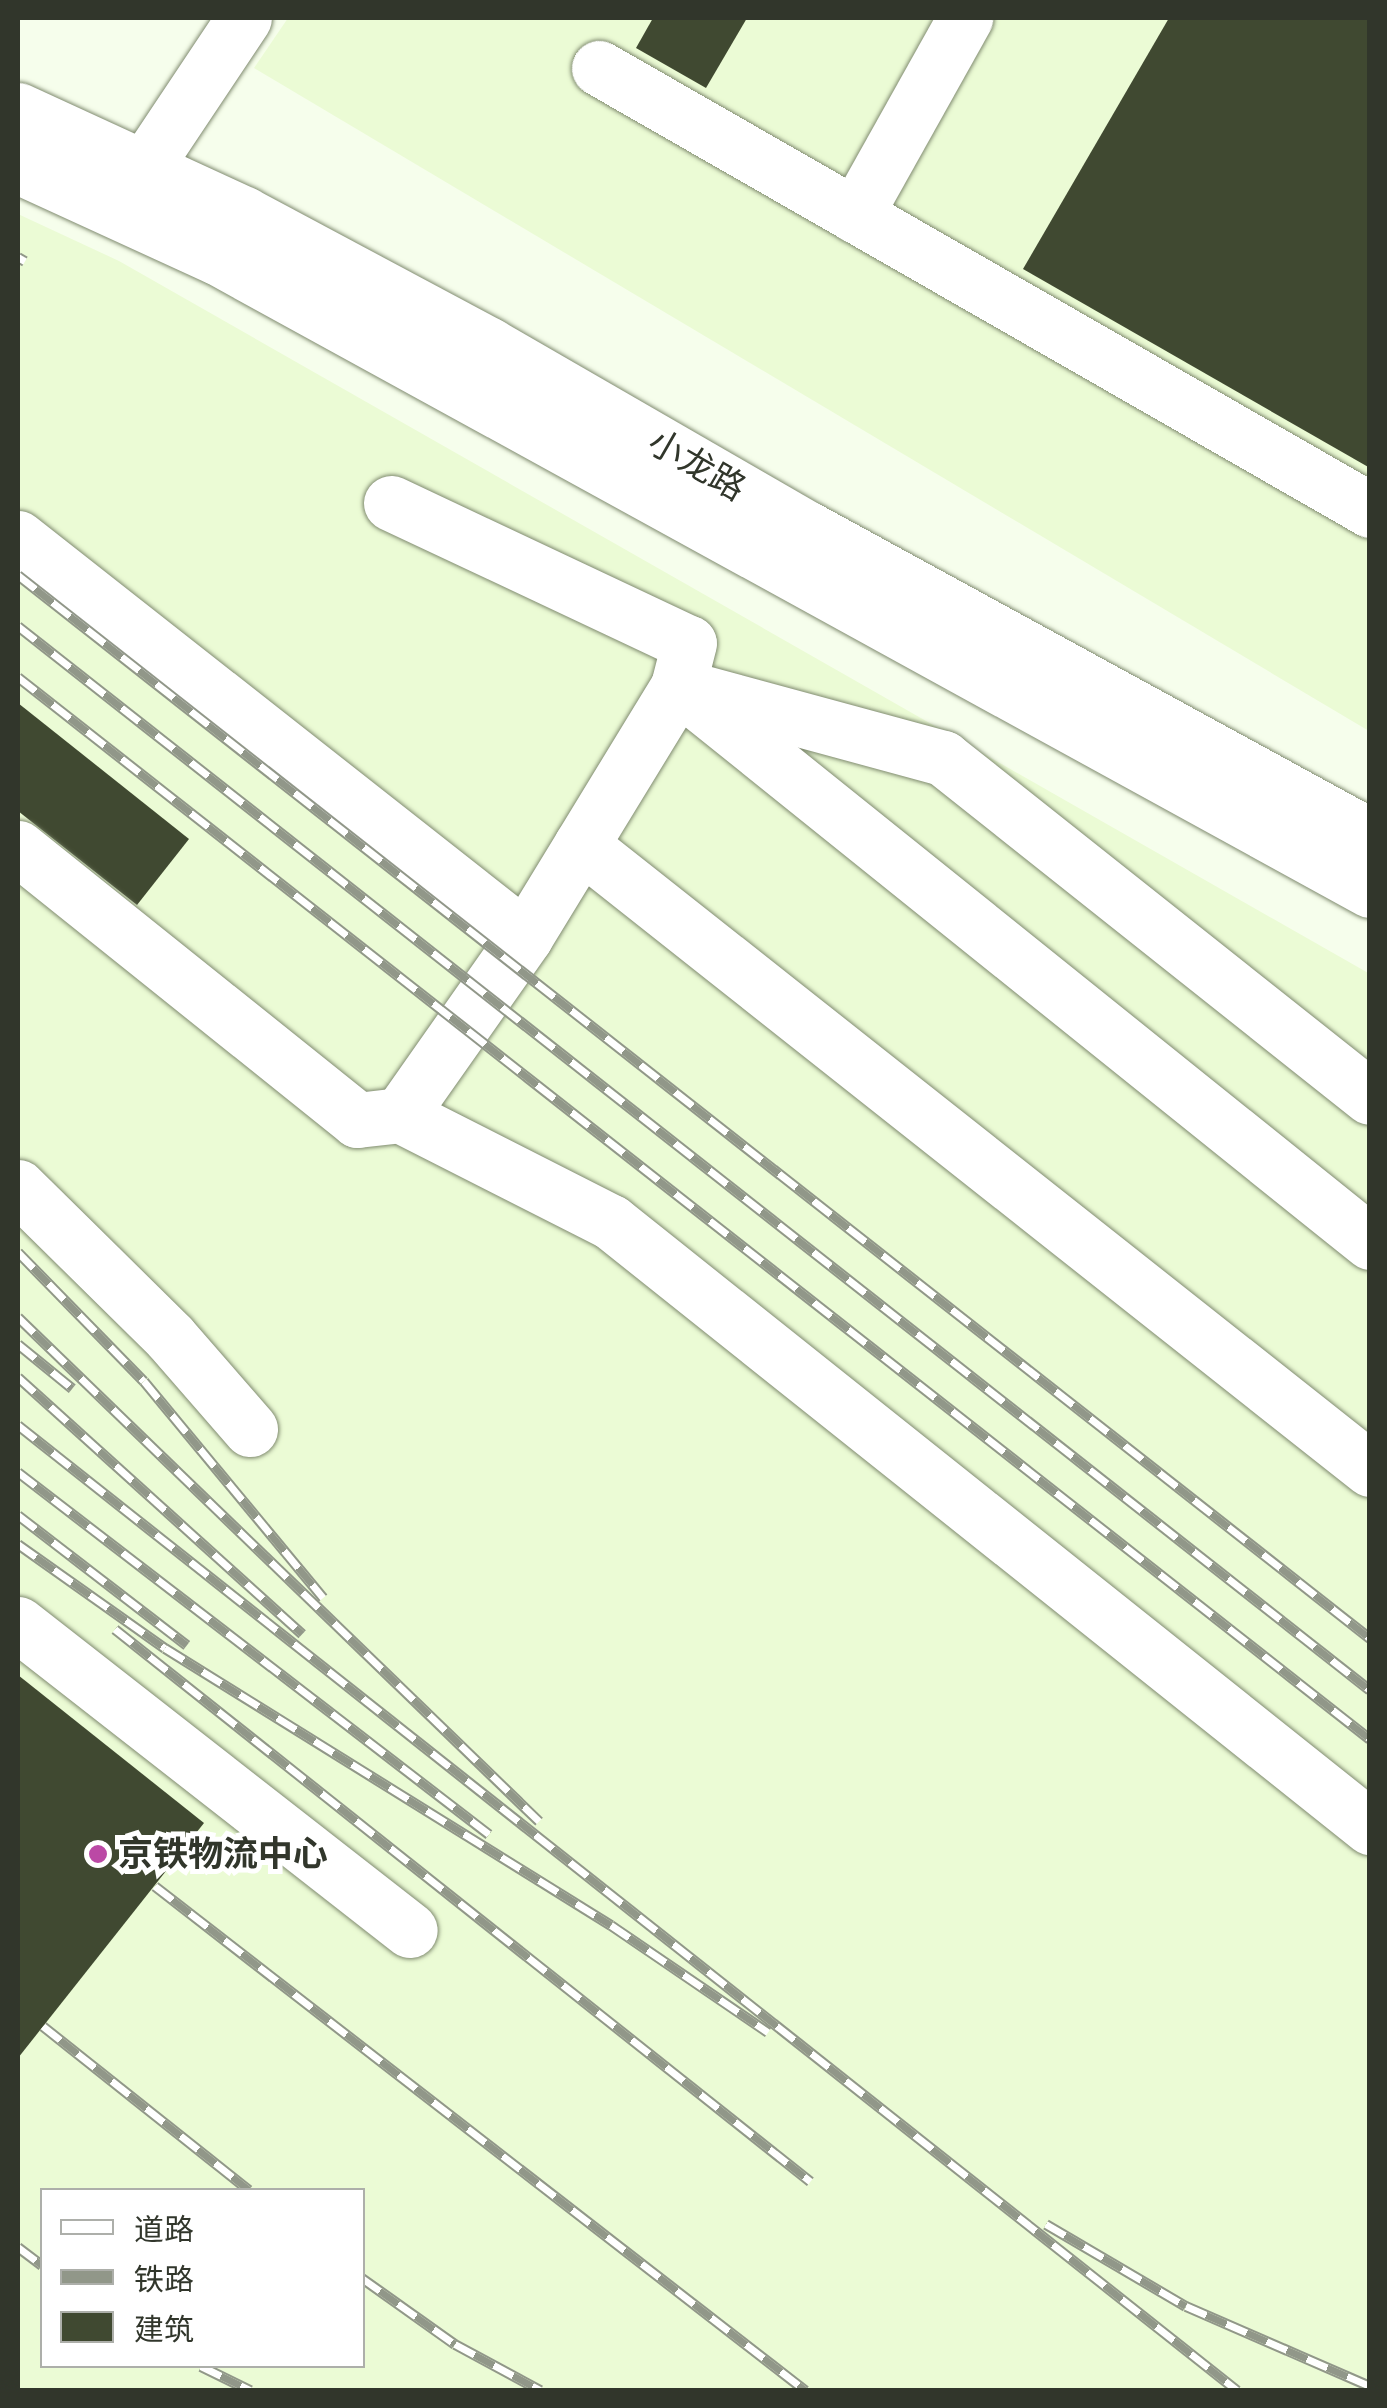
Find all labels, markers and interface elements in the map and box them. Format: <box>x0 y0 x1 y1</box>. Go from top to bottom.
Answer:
street label: 小龙路 <box>641 421 753 509</box>
place label: 京铁物流中心 <box>118 1833 328 1875</box>
marker: 京铁物流中心 <box>87 1843 109 1865</box>
legend <box>40 2188 365 2368</box>
text: 道路 <box>134 2209 194 2250</box>
text: 铁路 <box>134 2259 194 2300</box>
text: 建筑 <box>134 2309 194 2350</box>

